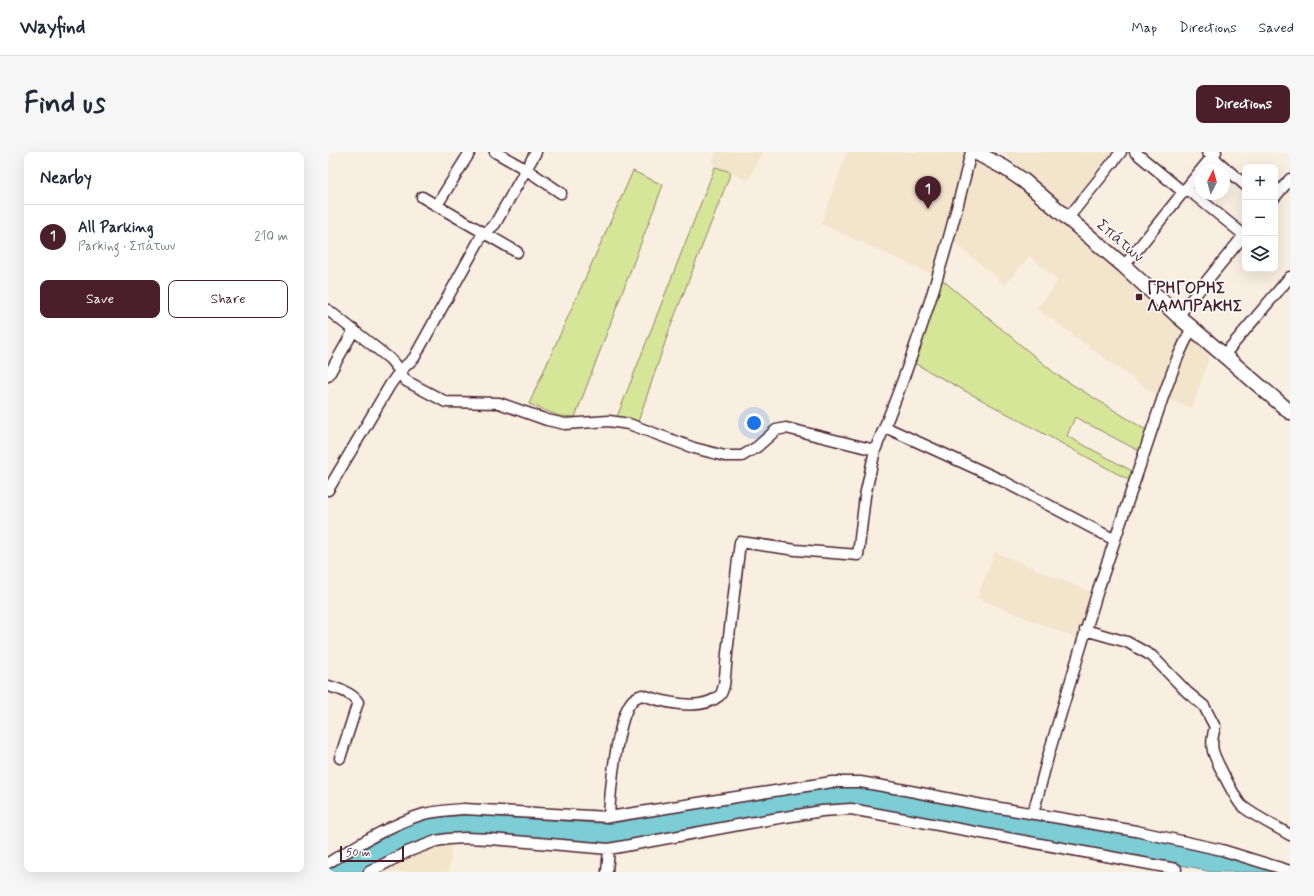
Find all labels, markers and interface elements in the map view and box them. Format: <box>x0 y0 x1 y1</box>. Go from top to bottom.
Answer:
text: Wayfind <box>20 15 85 40</box>
text: Map <box>1131 19 1157 37</box>
text: Directions <box>1179 19 1237 37</box>
text: Saved <box>1259 19 1294 37</box>
button: Directions <box>1196 85 1290 123</box>
text: Find us <box>24 86 105 123</box>
north arrow <box>1194 164 1230 200</box>
map controls <box>1242 164 1278 272</box>
button: + <box>1242 164 1278 200</box>
text: Nearby <box>40 167 92 189</box>
pin: 1 <box>915 176 941 209</box>
button: − <box>1242 200 1278 236</box>
street label: Σπάτων <box>1092 215 1148 267</box>
text: All Parking <box>78 218 153 238</box>
text: 1 <box>50 228 56 245</box>
text: 210 m <box>254 228 288 245</box>
button: layers <box>1242 236 1278 272</box>
text: Parking · Σπάτων <box>78 238 175 255</box>
place label: ΓΡΗΓΟΡΗΣ ΛΑΜΠΡΑΚΗΣ <box>1147 278 1243 317</box>
button: Save <box>40 280 160 318</box>
button: Share <box>168 280 288 318</box>
marker: ΓΡΗΓΟΡΗΣ ΛΑΜΠΡΑΚΗΣ <box>1134 292 1144 302</box>
your location <box>744 413 764 433</box>
scale bar <box>340 844 404 863</box>
text: 50 m <box>346 846 371 860</box>

